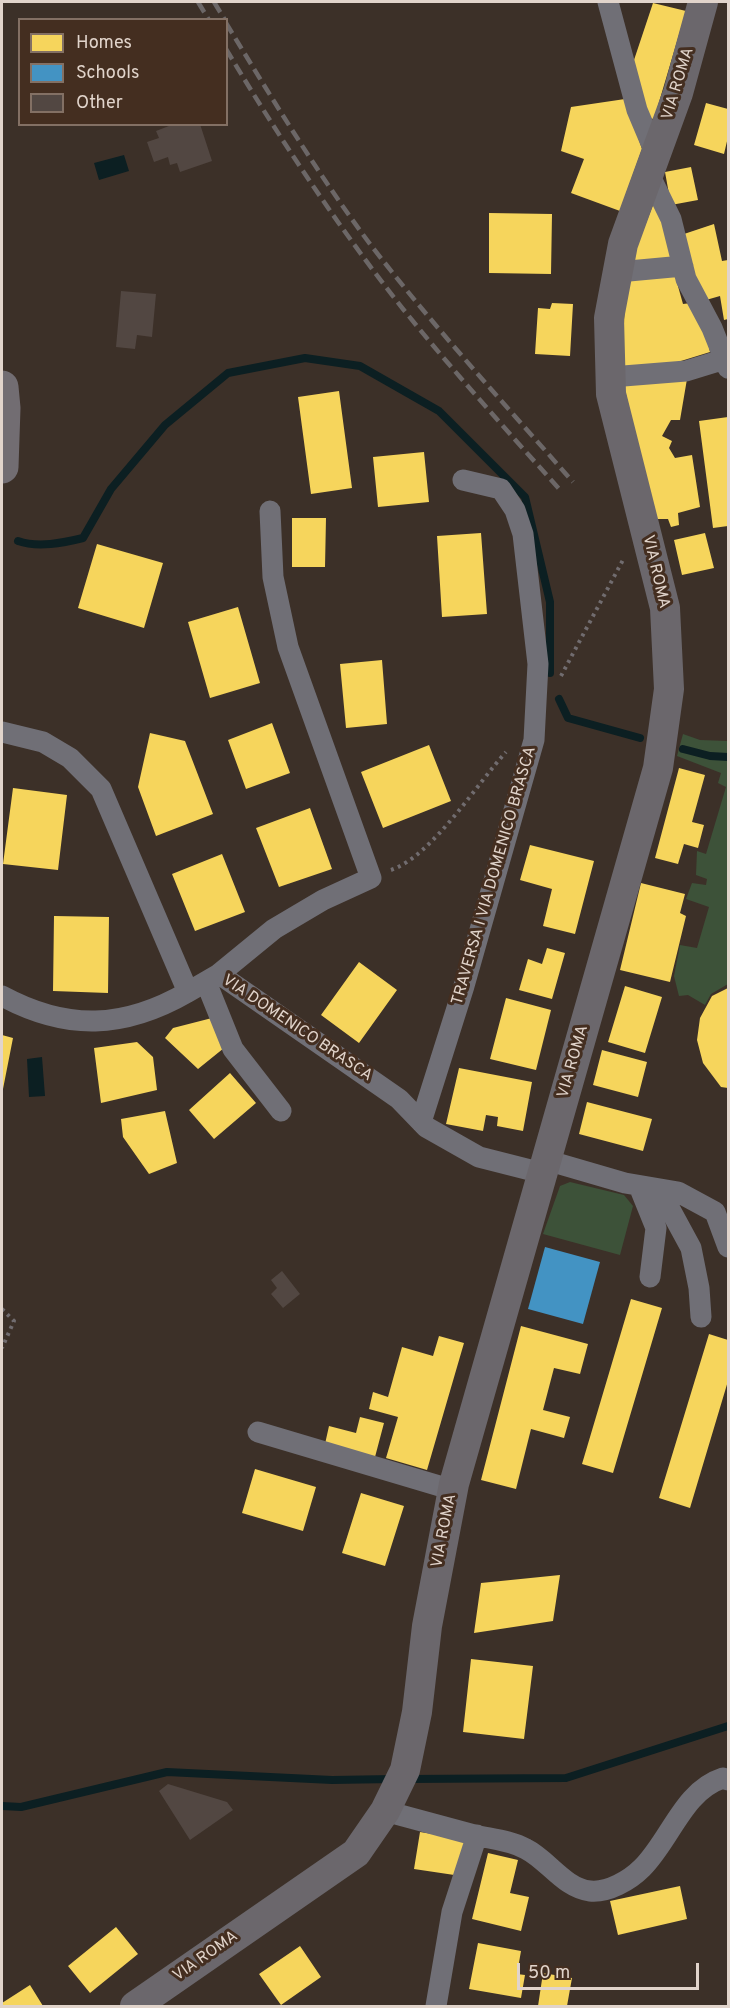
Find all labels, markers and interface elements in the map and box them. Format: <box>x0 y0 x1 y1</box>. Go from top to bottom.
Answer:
legend <box>18 18 228 126</box>
text: Homes <box>76 32 132 55</box>
street label: VIA ROMA <box>659 45 699 123</box>
text: Schools <box>76 62 139 85</box>
text: Other <box>76 92 123 115</box>
street label: VIA ROMA <box>637 533 673 611</box>
street label: TRAVERSA I VIA DOMENICO BRASCA <box>449 745 541 1007</box>
street label: VIA DOMENICO BRASCA <box>218 972 376 1086</box>
street label: VIA ROMA <box>554 1023 594 1101</box>
street label: VIA ROMA <box>428 1492 462 1570</box>
street label: VIA ROMA <box>170 1928 242 1986</box>
scale bar <box>520 1951 702 1989</box>
text: 50 m <box>528 1962 570 1985</box>

